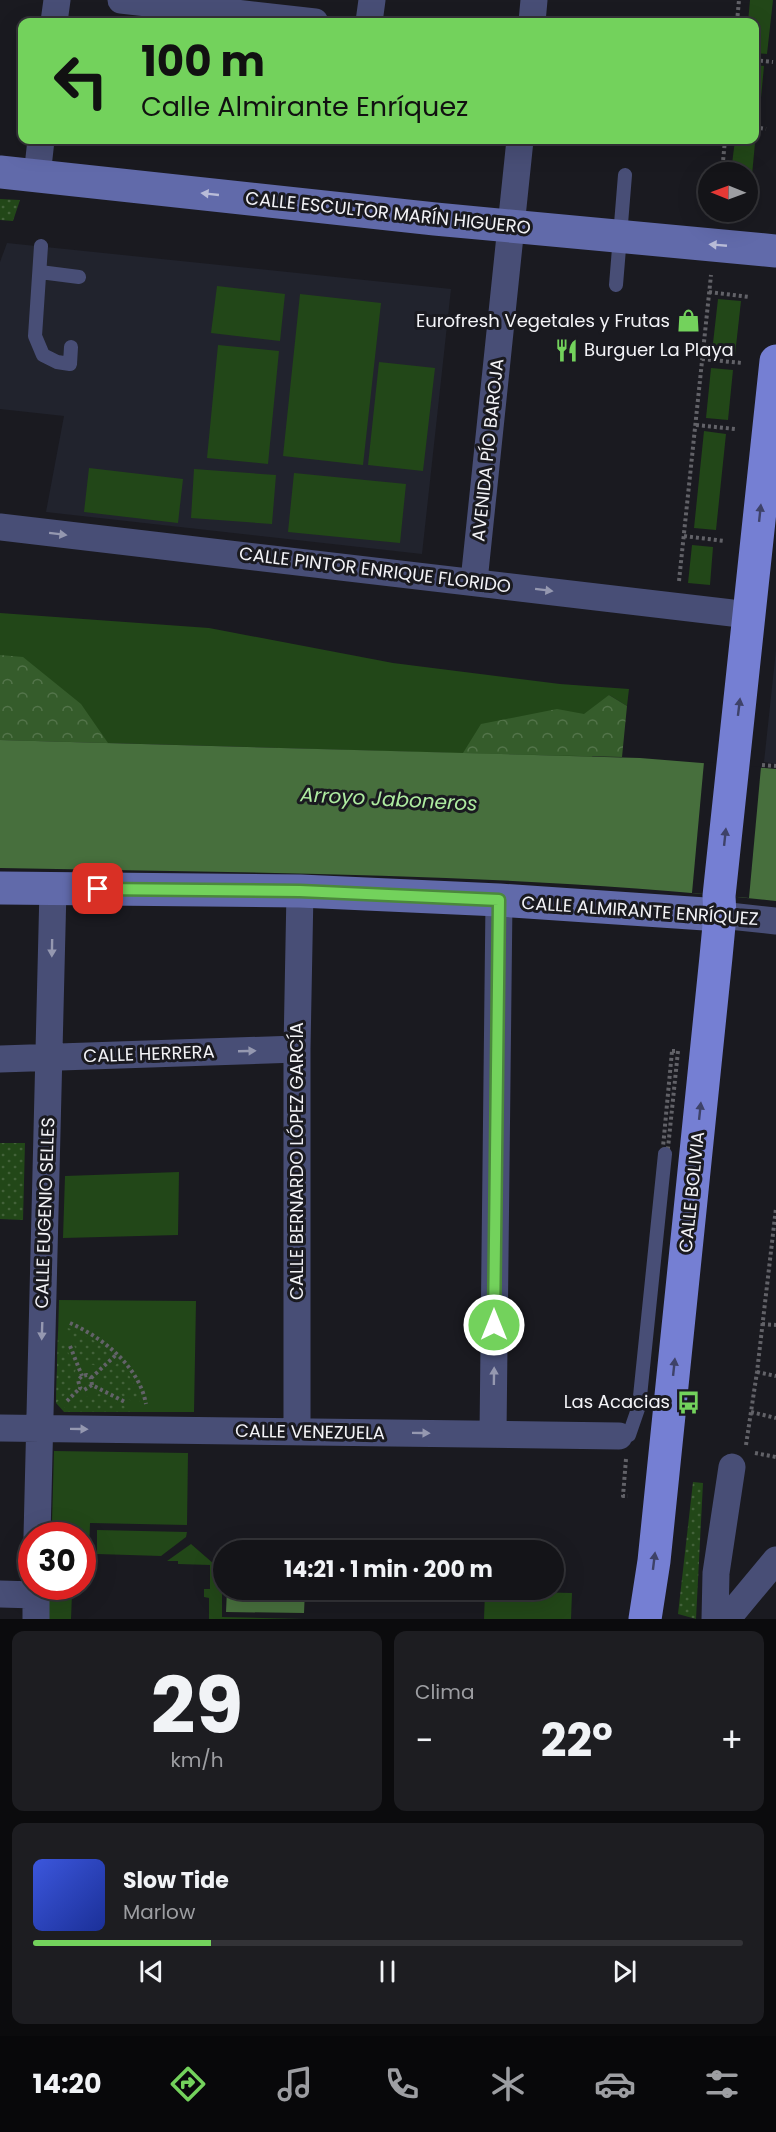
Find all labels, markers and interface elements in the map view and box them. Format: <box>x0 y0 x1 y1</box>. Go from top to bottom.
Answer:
text: 100 m <box>141 32 265 91</box>
icon: left <box>42 42 120 120</box>
text: Calle Almirante Enríquez <box>141 88 468 125</box>
north arrow <box>698 162 758 222</box>
map controls <box>698 162 758 222</box>
street label: CALLE ESCULTOR MARÍN HIGUERO <box>244 185 532 240</box>
one-way arrow <box>201 189 220 199</box>
one-way arrow <box>708 240 727 250</box>
place label: Eurofresh Vegetales y Frutas <box>416 308 670 333</box>
shop icon: Eurofresh Vegetales y Frutas <box>675 308 701 334</box>
restaurant icon: Burguer La Playa <box>553 337 579 363</box>
place label: Burguer La Playa <box>584 337 734 362</box>
street label: AVENIDA PÍO BAROJA <box>465 357 510 543</box>
one-way arrow <box>755 503 765 522</box>
one-way arrow <box>49 529 68 539</box>
street label: CALLE PINTOR ENRIQUE FLORIDO <box>238 540 512 599</box>
one-way arrow <box>534 585 553 595</box>
one-way arrow <box>734 697 743 716</box>
water label: Arroyo Jaboneros <box>299 780 478 818</box>
one-way arrow <box>720 828 729 847</box>
pin <box>72 863 123 914</box>
icon: arrive <box>81 872 114 905</box>
street label: CALLE ALMIRANTE ENRÍQUEZ <box>521 890 759 931</box>
one-way arrow <box>47 938 57 957</box>
street label: CALLE BERNARDO LÓPEZ GARCÍA <box>284 1022 309 1300</box>
street label: CALLE HERRERA <box>83 1039 215 1068</box>
one-way arrow <box>238 1047 257 1056</box>
one-way arrow <box>695 1101 705 1120</box>
street label: CALLE EUGENIO SELLES <box>29 1117 60 1309</box>
street label: CALLE BOLIVIA <box>673 1130 710 1254</box>
position arrow <box>462 1293 526 1357</box>
one-way arrow <box>37 1322 46 1341</box>
one-way arrow <box>669 1358 679 1377</box>
one-way arrow <box>489 1366 498 1385</box>
place label: Las Acacias <box>564 1389 670 1414</box>
bus stop icon: Las Acacias <box>675 1389 701 1415</box>
street label: CALLE VENEZUELA <box>235 1418 385 1445</box>
one-way arrow <box>70 1424 89 1434</box>
one-way arrow <box>412 1428 431 1438</box>
speed limit sign: 30 <box>18 1522 96 1600</box>
one-way arrow <box>649 1552 658 1571</box>
text: 14:21 · 1 min · 200 m <box>284 1554 493 1585</box>
text: 29 <box>151 1651 243 1760</box>
text: Clima <box>415 1678 474 1706</box>
text: 22° <box>541 1709 613 1772</box>
text: − <box>415 1717 433 1764</box>
text: + <box>720 1717 743 1764</box>
text: km/h <box>170 1746 224 1774</box>
text: Slow Tide <box>123 1865 229 1896</box>
text: Marlow <box>123 1898 195 1926</box>
icon: previous <box>135 1955 168 1988</box>
icon: pause <box>371 1955 404 1988</box>
icon: next <box>608 1955 641 1988</box>
icon: directions <box>167 2063 209 2105</box>
icon: music <box>274 2063 316 2105</box>
icon: phone <box>381 2063 423 2105</box>
icon: climate <box>487 2063 529 2105</box>
icon: car <box>594 2063 636 2105</box>
icon: filters <box>701 2063 743 2105</box>
text: 14:20 <box>32 2065 102 2102</box>

